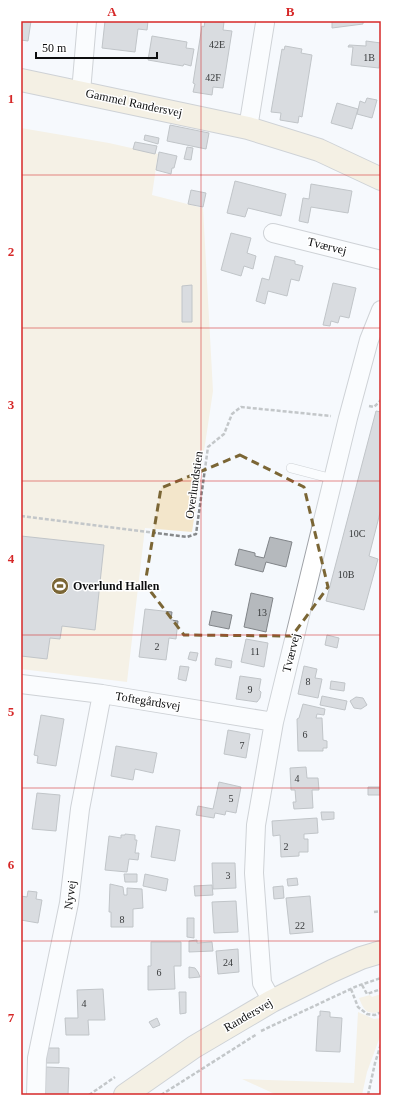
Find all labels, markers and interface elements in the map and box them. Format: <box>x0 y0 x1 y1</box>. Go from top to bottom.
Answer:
text: A <box>107 4 117 19</box>
text: B <box>286 4 295 19</box>
scale bar <box>36 34 157 60</box>
house number: 42E <box>209 39 225 50</box>
text: 50 m <box>42 41 67 55</box>
house number: 1B <box>363 52 375 63</box>
house number: 42F <box>205 72 221 83</box>
street label: Gammel Randersvej <box>84 86 184 120</box>
text: 1 <box>8 91 14 106</box>
street label: Tværvej <box>306 234 348 258</box>
text: 2 <box>8 244 14 259</box>
text: 3 <box>8 397 15 412</box>
street label: Overlundstien <box>182 450 206 520</box>
house number: 10C <box>349 528 366 539</box>
text: 4 <box>8 551 15 566</box>
house number: 10B <box>338 569 355 580</box>
sports icon: Overlund Hallen <box>50 576 70 596</box>
place label: Overlund Hallen <box>73 579 160 593</box>
house number: 13 <box>257 607 267 618</box>
street label: Tværvej <box>279 632 303 674</box>
house number: 2 <box>155 641 160 652</box>
house number: 11 <box>250 646 260 657</box>
house number: 8 <box>306 676 311 687</box>
house number: 9 <box>248 684 253 695</box>
street label: Toftegårdsvej <box>114 689 182 713</box>
text: 5 <box>8 704 15 719</box>
house number: 6 <box>303 729 308 740</box>
house number: 7 <box>240 740 245 751</box>
house number: 4 <box>295 773 300 784</box>
house number: 5 <box>229 793 234 804</box>
house number: 2 <box>284 841 289 852</box>
text: 6 <box>8 857 15 872</box>
house number: 3 <box>226 870 231 881</box>
street label: Nyvej <box>61 880 79 910</box>
house number: 8 <box>120 914 125 925</box>
house number: 22 <box>295 920 305 931</box>
house number: 24 <box>223 957 233 968</box>
house number: 6 <box>157 967 162 978</box>
street label: Randersvej <box>221 995 275 1035</box>
house number: 4 <box>82 998 87 1009</box>
text: 7 <box>8 1010 15 1025</box>

